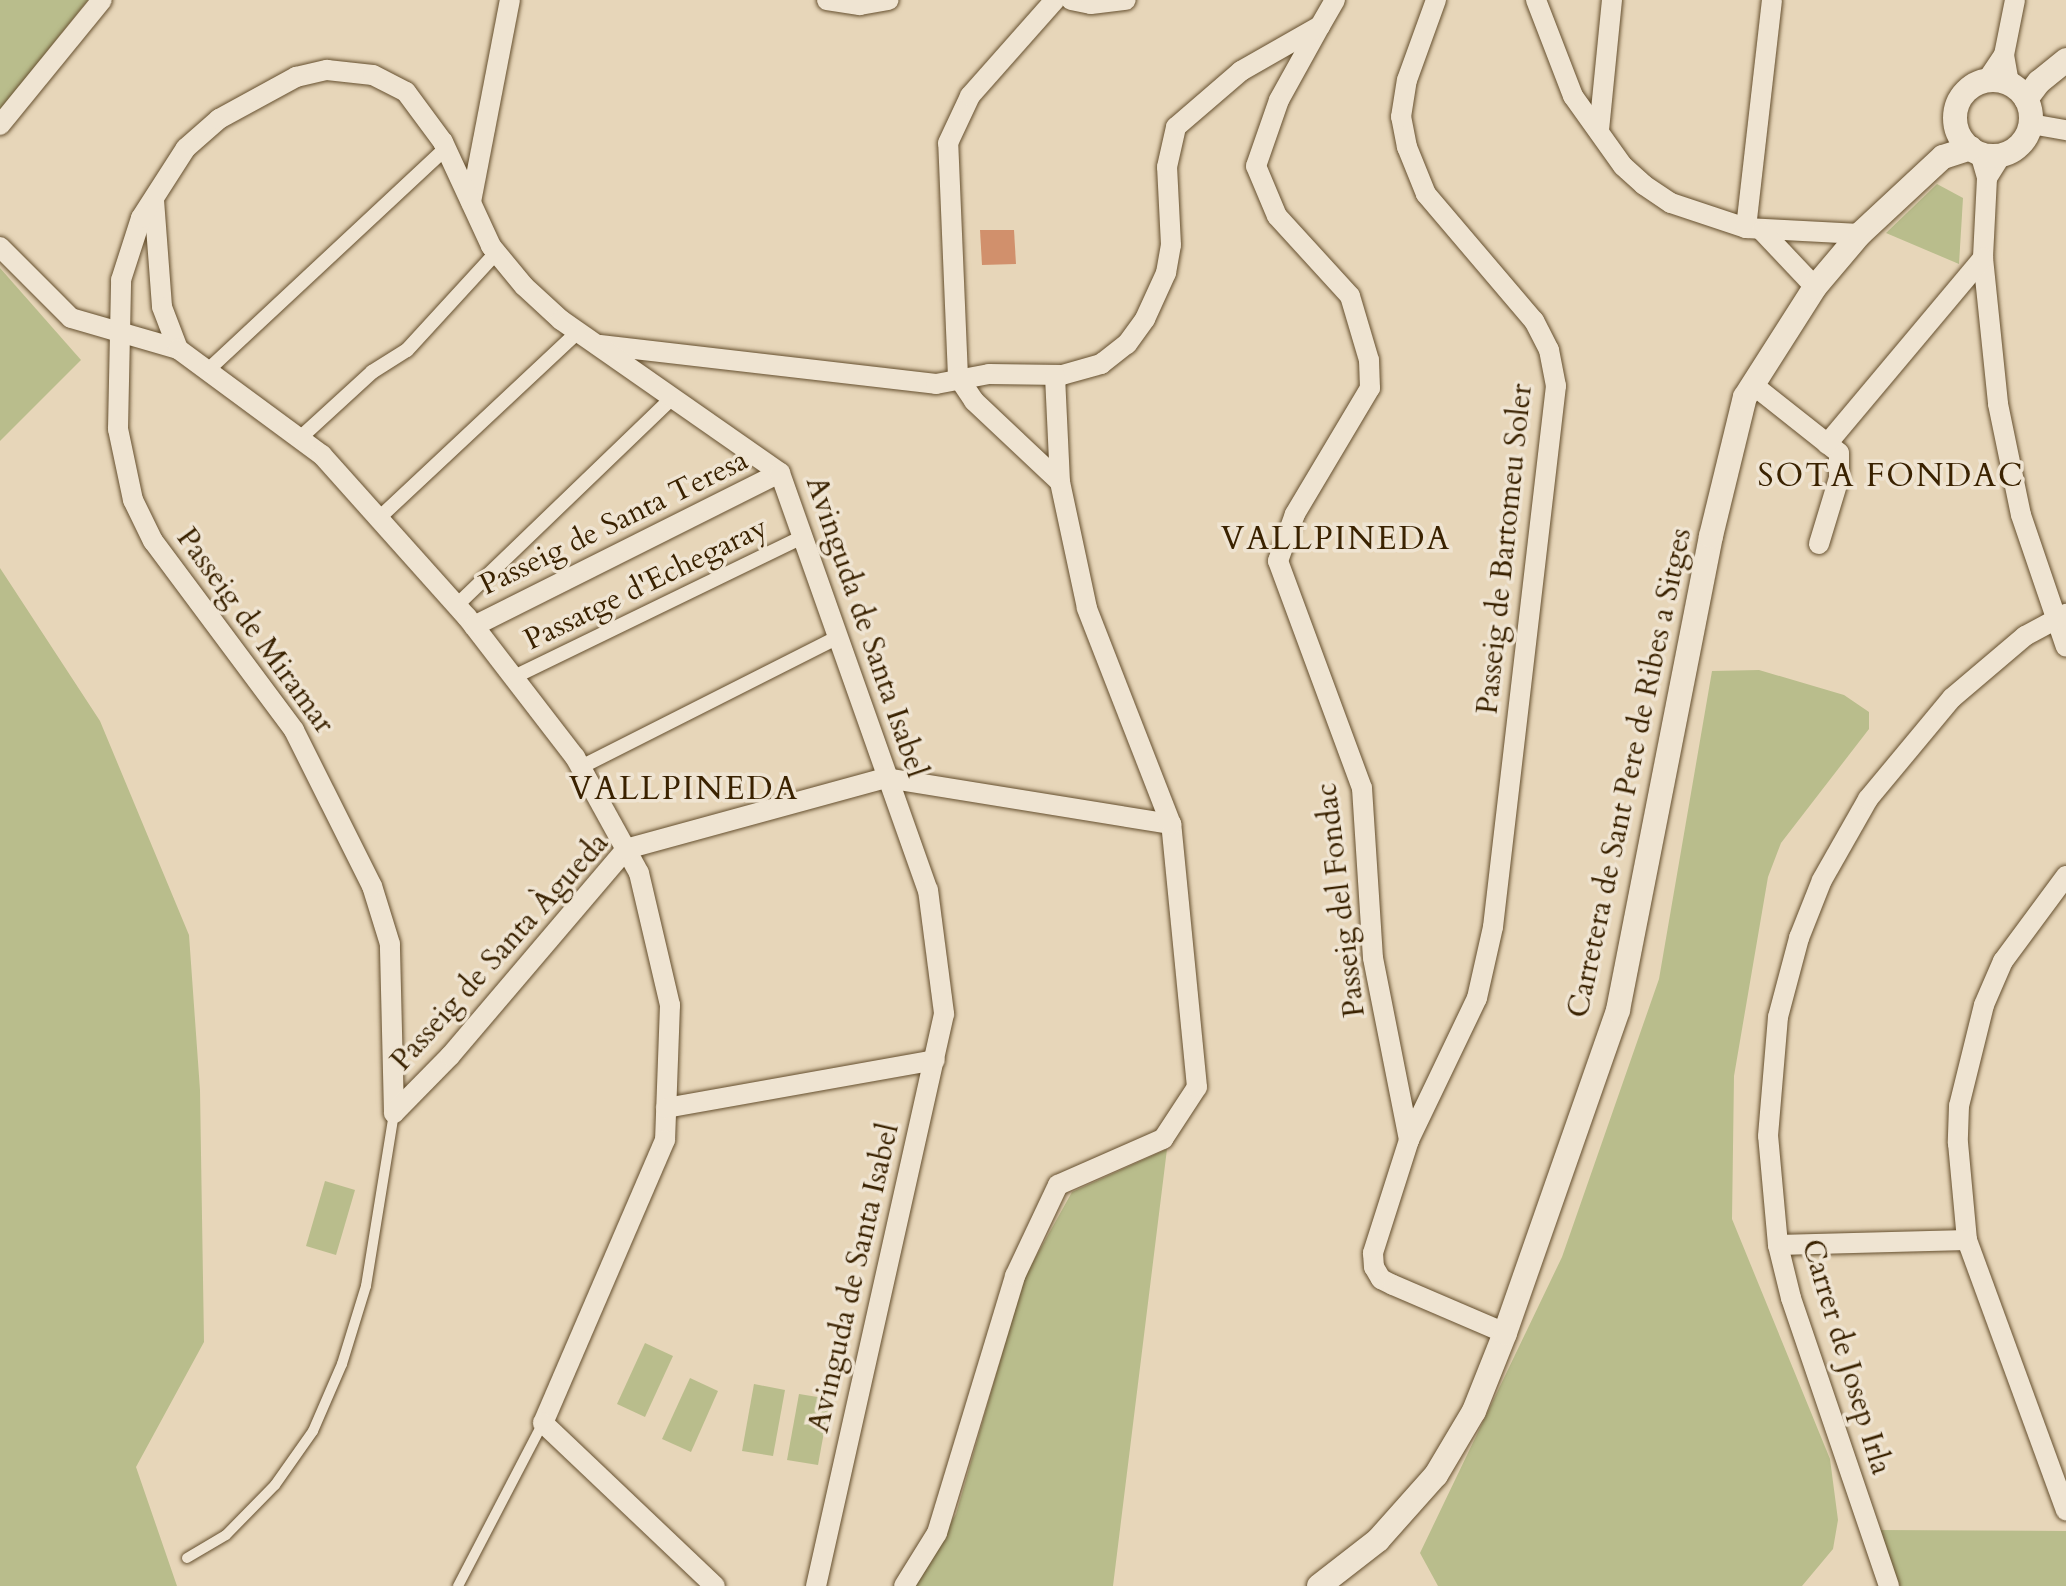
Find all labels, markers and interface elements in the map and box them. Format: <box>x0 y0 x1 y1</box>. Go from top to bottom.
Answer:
street label: Passeig de Bartomeu Soler <box>1470 382 1540 716</box>
street label: Passeig de Santa Teresa <box>474 442 754 604</box>
district label: SOTA FONDAC <box>1758 457 2024 495</box>
street label: Avinguda de Santa Isabel <box>798 472 934 782</box>
street label: Passatge d'Echegaray <box>518 509 774 659</box>
district label: VALLPINEDA <box>1221 520 1451 558</box>
street label: Passeig de Miramar <box>168 521 342 741</box>
street label: Carretera de Sant Pere de Ribes a Sitges <box>1560 525 1700 1021</box>
district label: VALLPINEDA <box>569 770 799 808</box>
street label: Passeig del Fondac <box>1309 781 1373 1019</box>
street label: Passeig de Santa Àgueda <box>384 825 616 1079</box>
street label: Avinguda de Santa Isabel <box>801 1120 907 1436</box>
street label: Carrer de Josep Irla <box>1793 1235 1899 1479</box>

